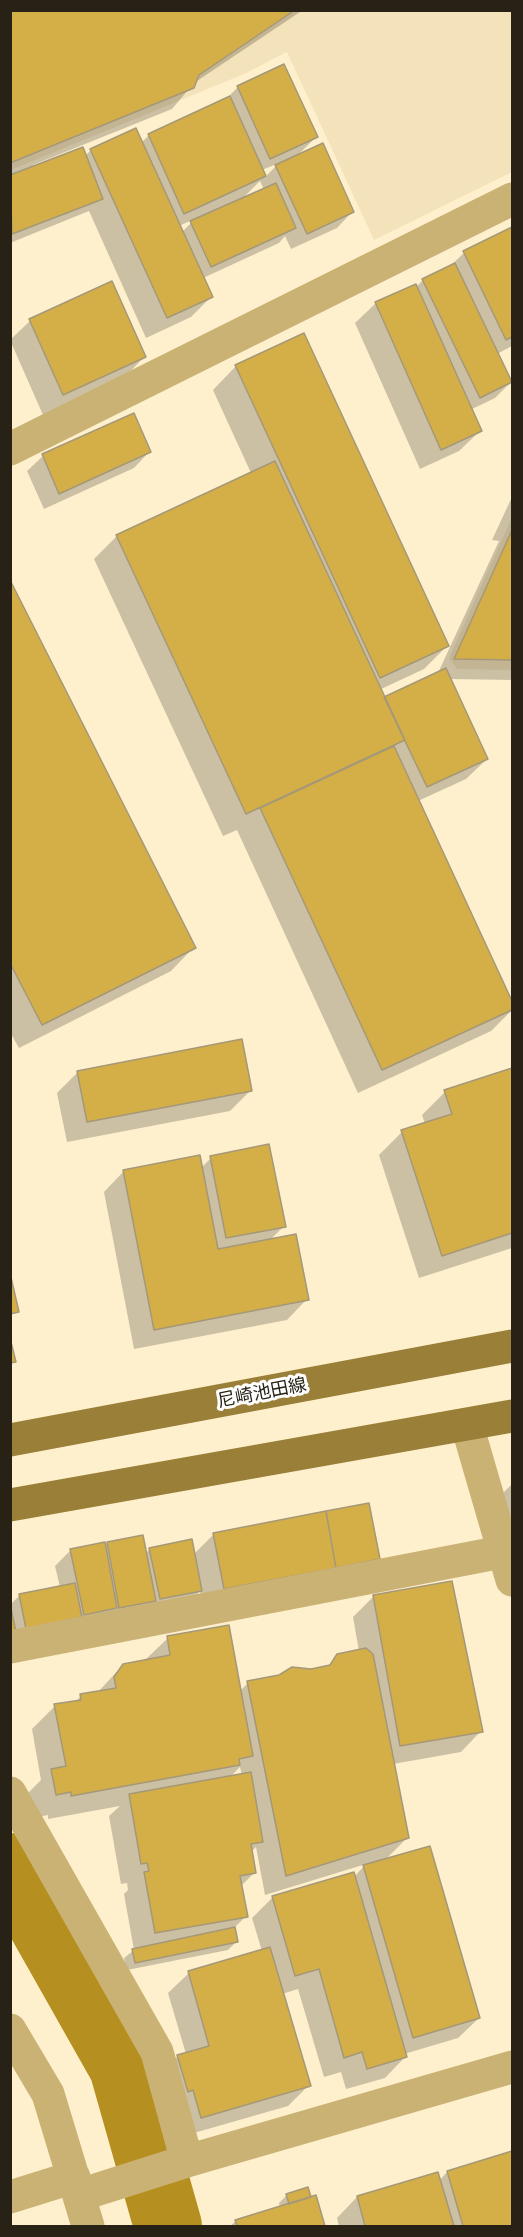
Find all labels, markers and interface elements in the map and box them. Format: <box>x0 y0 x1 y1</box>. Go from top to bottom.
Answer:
street label: 尼崎池田線 <box>216 1374 308 1412</box>

